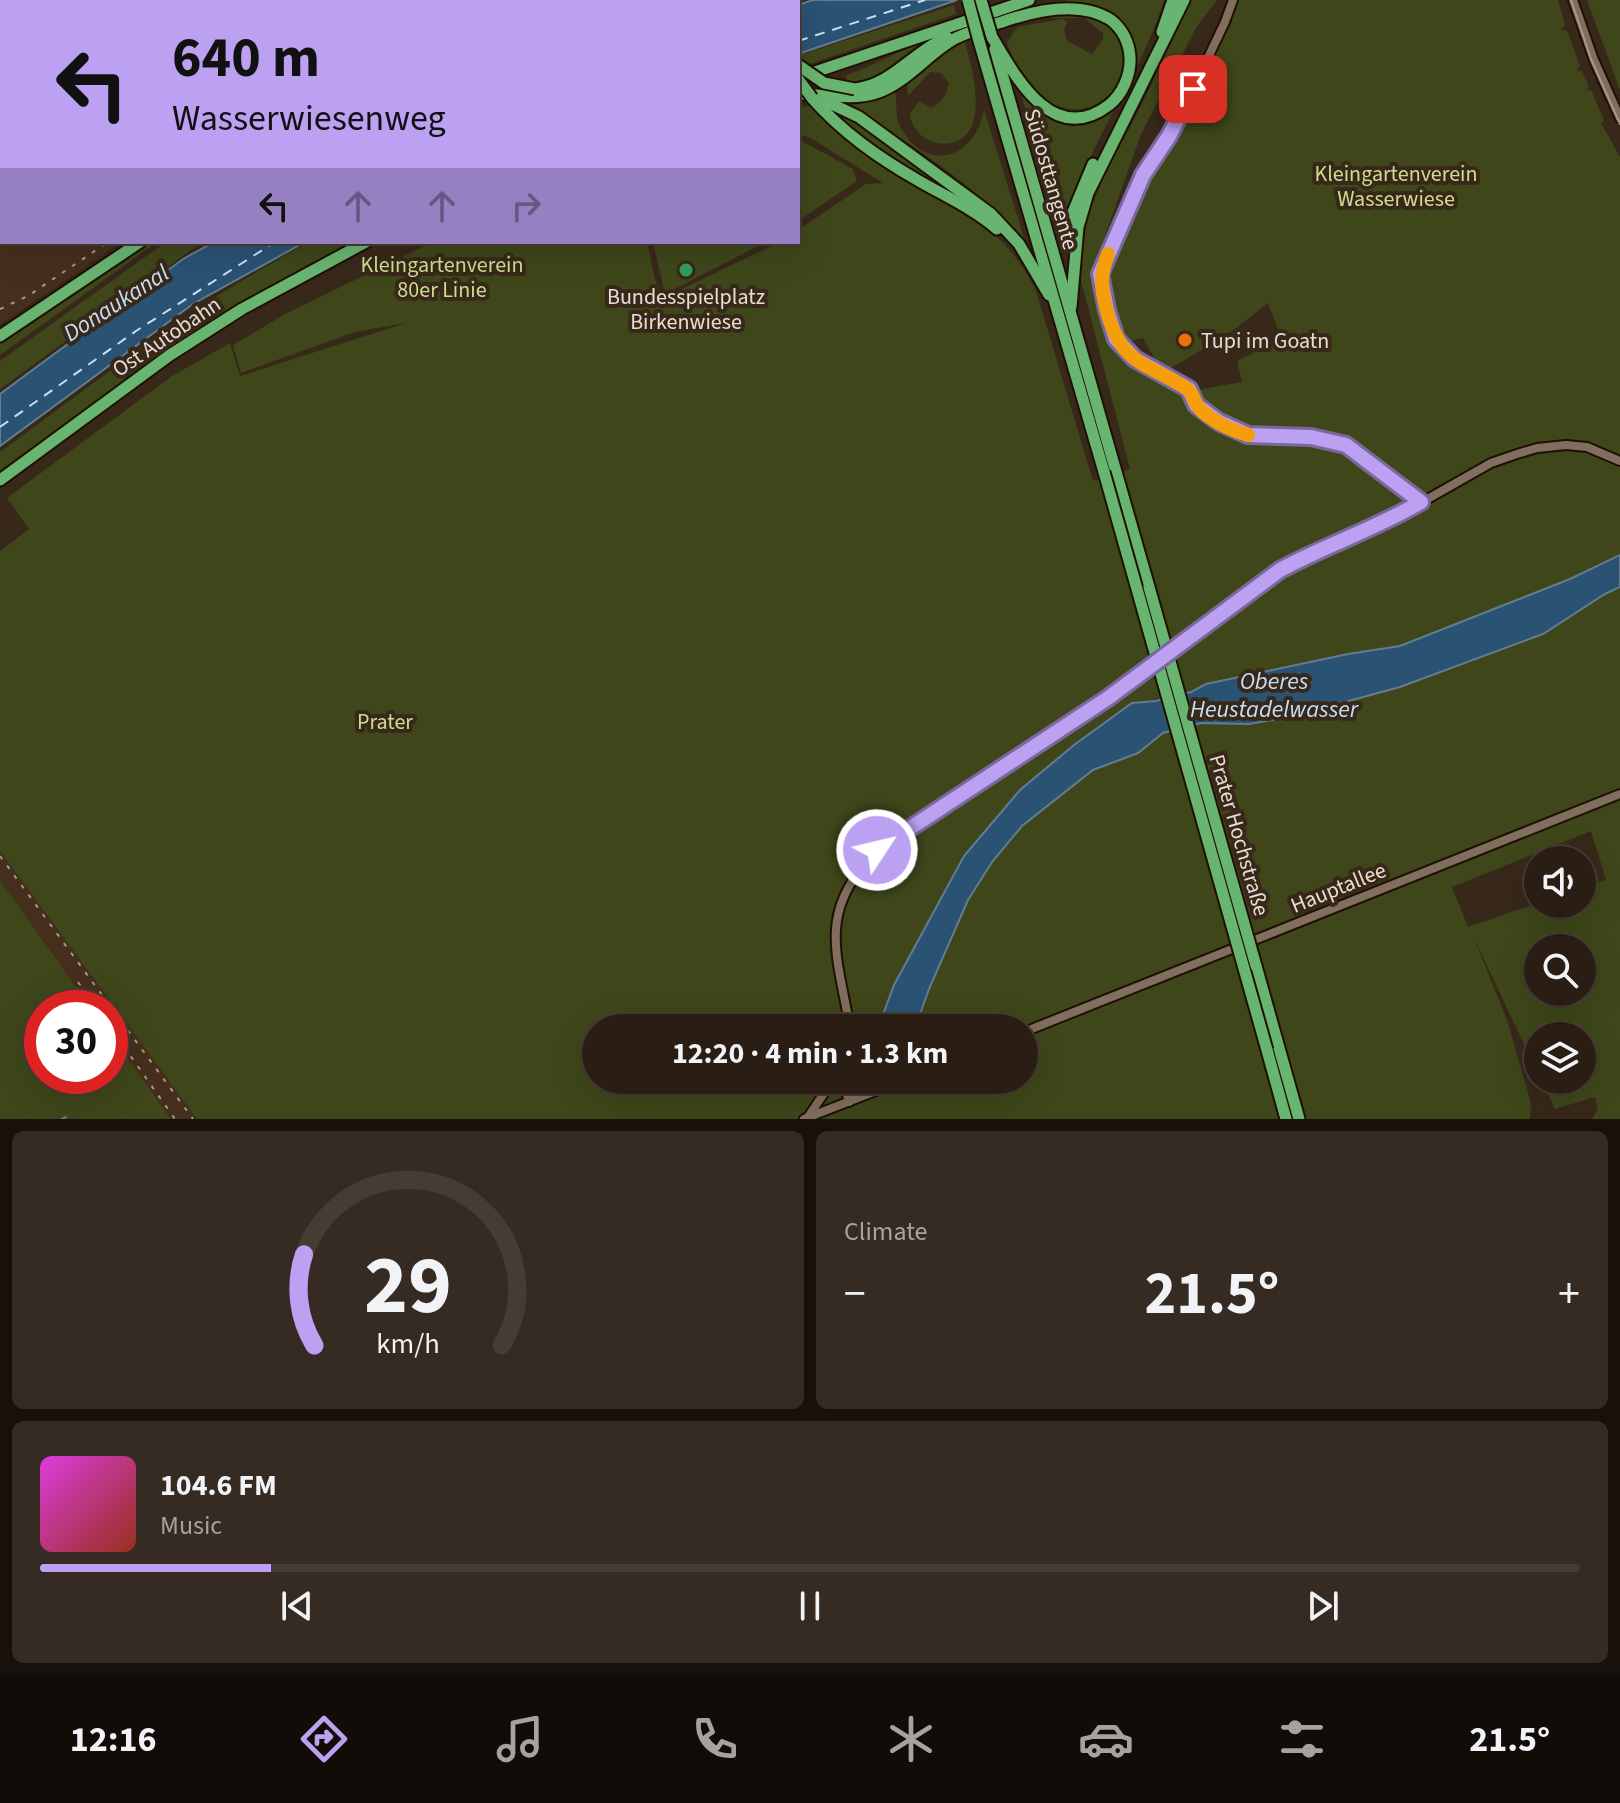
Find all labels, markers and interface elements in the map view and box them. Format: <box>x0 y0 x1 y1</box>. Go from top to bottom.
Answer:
text: 640 m <box>172 19 320 98</box>
icon: left <box>40 32 144 136</box>
pin <box>1159 55 1227 123</box>
icon: arrive <box>1171 67 1215 111</box>
text: Wasserwiesenweg <box>172 93 446 144</box>
street label: Südosttangente <box>1016 105 1086 254</box>
park label: Kleingartenverein Wasserwiese <box>1314 158 1478 215</box>
icon: left <box>252 184 296 228</box>
icon: ahead <box>336 184 380 228</box>
icon: ahead <box>420 184 464 228</box>
icon: right <box>504 184 548 228</box>
park label: Kleingartenverein 80er Linie <box>360 249 524 306</box>
water label: Donaukanal <box>56 256 176 351</box>
marker: Bundesspielplatz Birkenwiese <box>677 261 695 279</box>
place label: Bundesspielplatz Birkenwiese <box>607 281 765 338</box>
street label: Ost Autobahn <box>106 289 227 385</box>
place label: Tupi im Goatn <box>1201 325 1329 357</box>
marker: Tupi im Goatn <box>1176 331 1194 349</box>
water label: Oberes Heustadelwasser <box>1190 664 1360 727</box>
park label: Prater <box>357 706 413 738</box>
street label: Prater Hochstraße <box>1201 751 1277 920</box>
position arrow <box>835 808 919 892</box>
map controls <box>1524 846 1596 1094</box>
button: sound <box>1524 846 1596 918</box>
street label: Hauptallee <box>1286 854 1391 922</box>
button: search <box>1524 934 1596 1006</box>
speed limit sign: 30 <box>24 990 128 1094</box>
button: layers <box>1524 1022 1596 1094</box>
text: 12:20 · 4 min · 1.3 km <box>672 1032 948 1075</box>
text: Climate <box>844 1213 928 1250</box>
text: 29 <box>364 1227 452 1345</box>
text: 21.5° <box>1145 1252 1279 1337</box>
text: − <box>844 1263 866 1326</box>
text: + <box>1558 1263 1580 1326</box>
text: km/h <box>376 1324 440 1364</box>
text: 104.6 FM <box>160 1464 277 1507</box>
text: Music <box>160 1507 222 1544</box>
icon: previous <box>275 1584 319 1628</box>
icon: pause <box>788 1584 832 1628</box>
icon: next <box>1301 1584 1345 1628</box>
icon: directions <box>296 1711 352 1767</box>
icon: music <box>492 1711 548 1767</box>
icon: phone <box>687 1711 743 1767</box>
icon: climate <box>883 1711 939 1767</box>
icon: car <box>1078 1711 1134 1767</box>
icon: filters <box>1274 1711 1330 1767</box>
text: 12:16 <box>70 1714 157 1765</box>
text: 21.5° <box>1469 1714 1550 1765</box>

